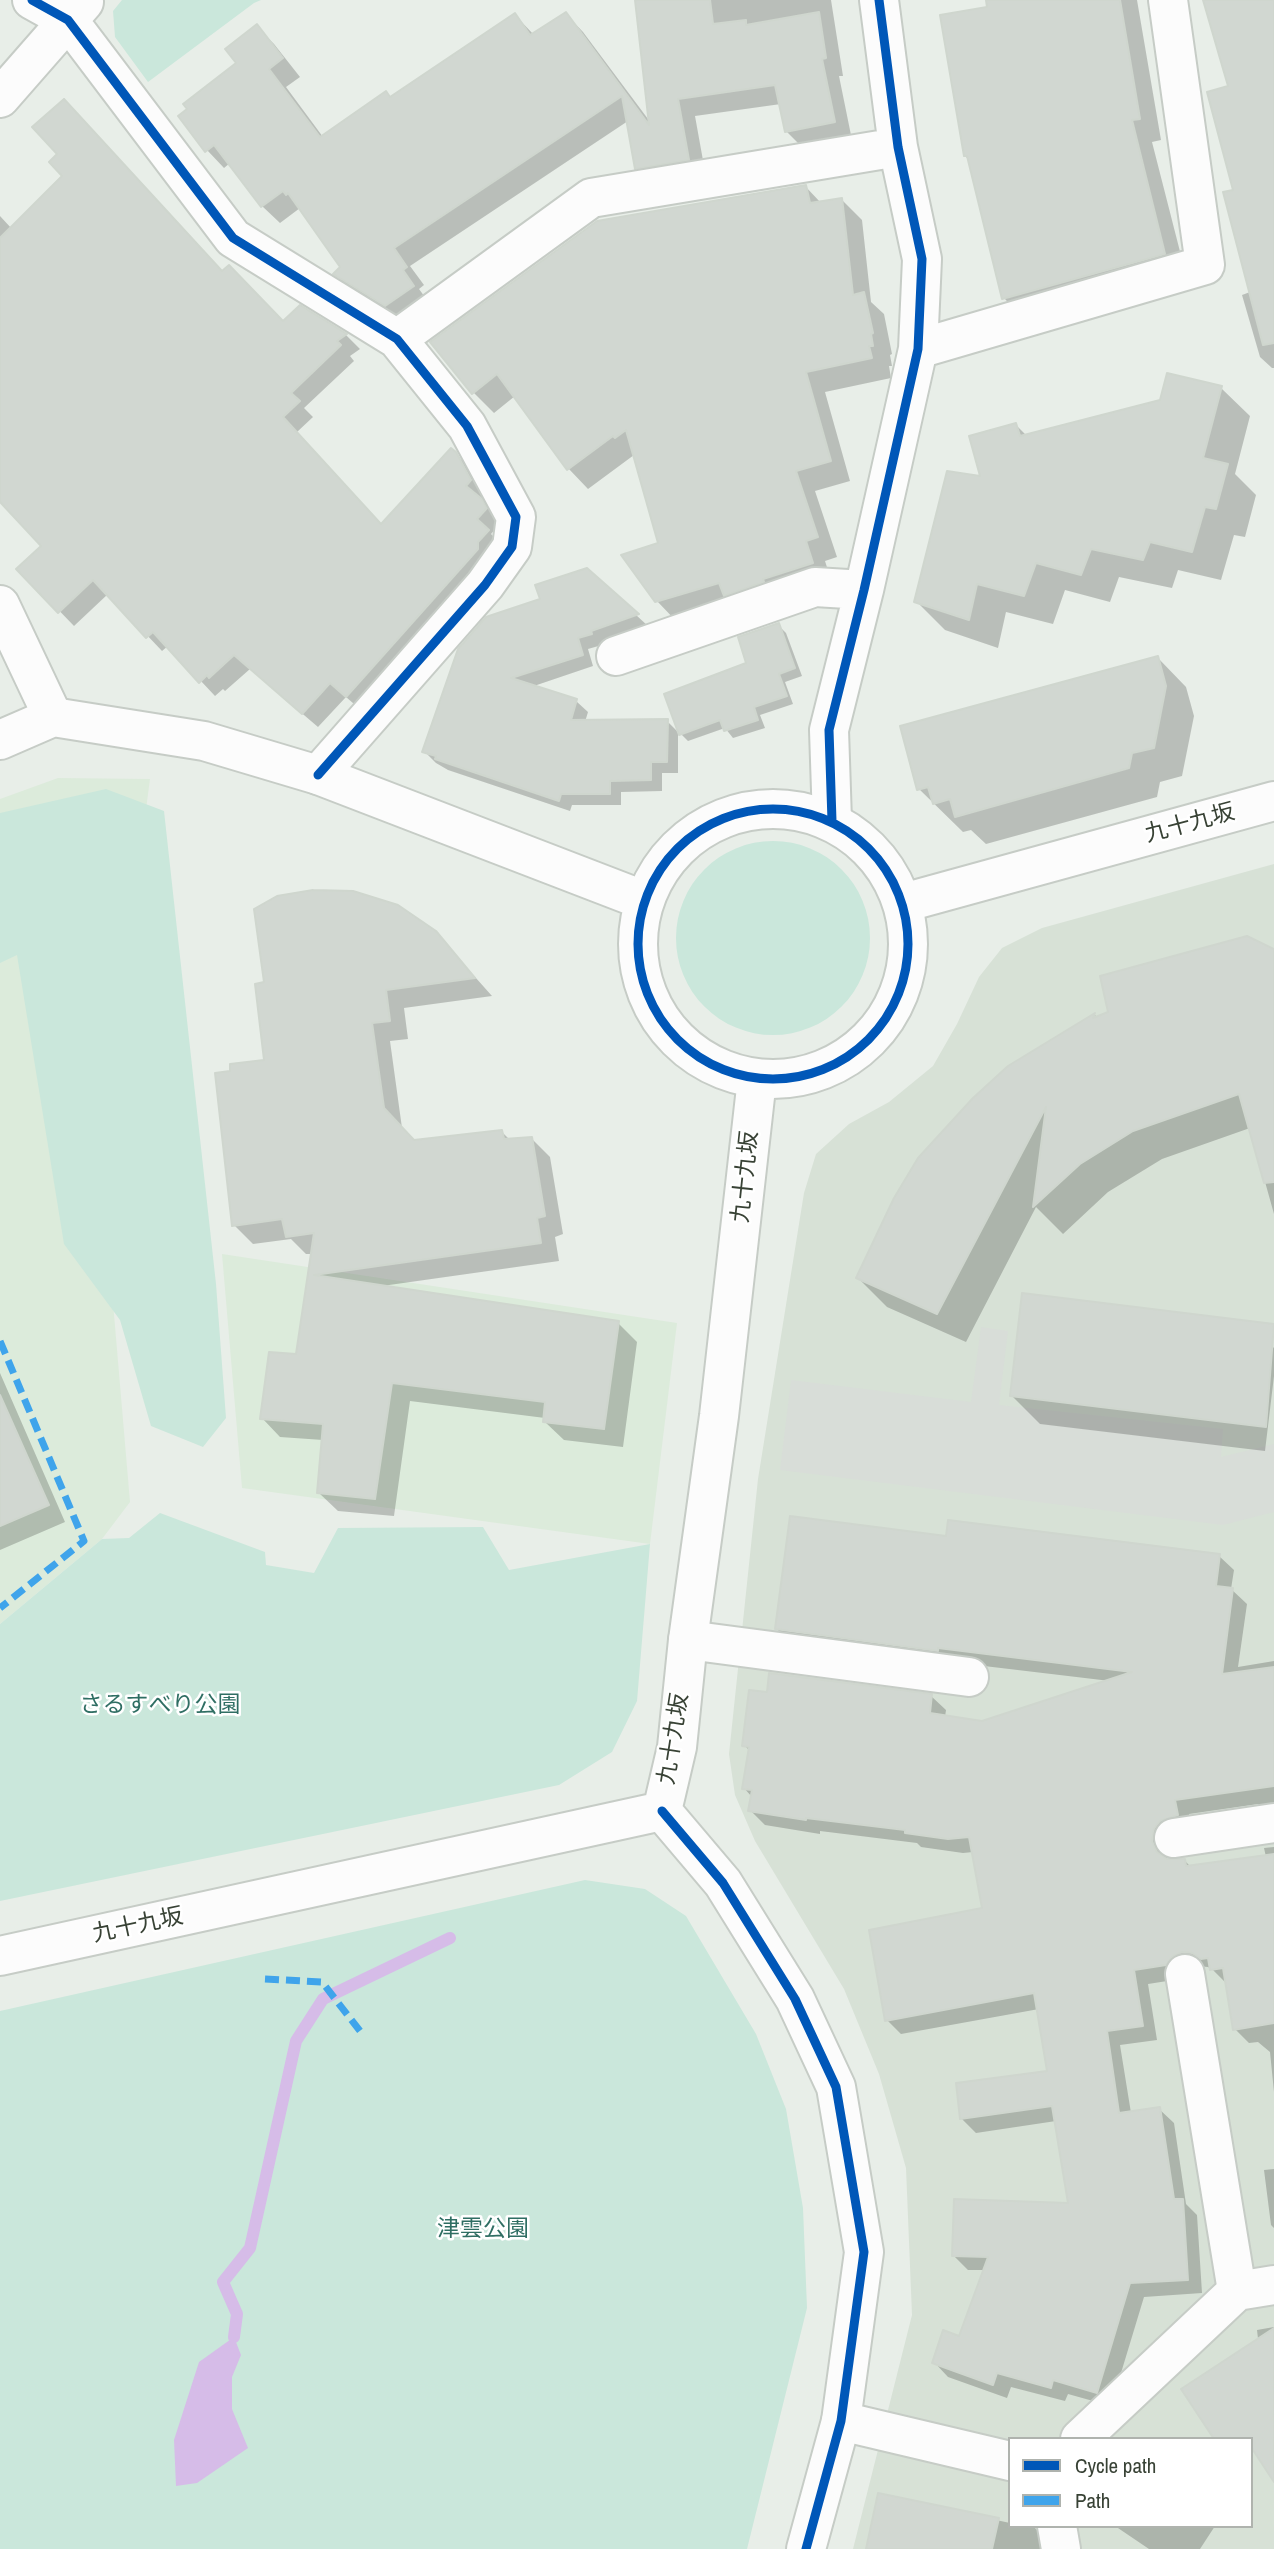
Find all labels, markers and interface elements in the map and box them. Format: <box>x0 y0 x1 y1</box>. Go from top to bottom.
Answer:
street label: 九十九坂 <box>1142 799 1238 849</box>
street label: 九十九坂 <box>727 1130 765 1224</box>
street label: 九十九坂 <box>653 1691 695 1787</box>
park label: さるすべり公園 <box>80 1692 240 1720</box>
street label: 九十九坂 <box>90 1903 186 1949</box>
park label: 津雲公園 <box>437 2216 529 2244</box>
legend <box>1008 2437 1253 2528</box>
text: Cycle path <box>1075 2451 1156 2480</box>
text: Path <box>1075 2486 1110 2515</box>

